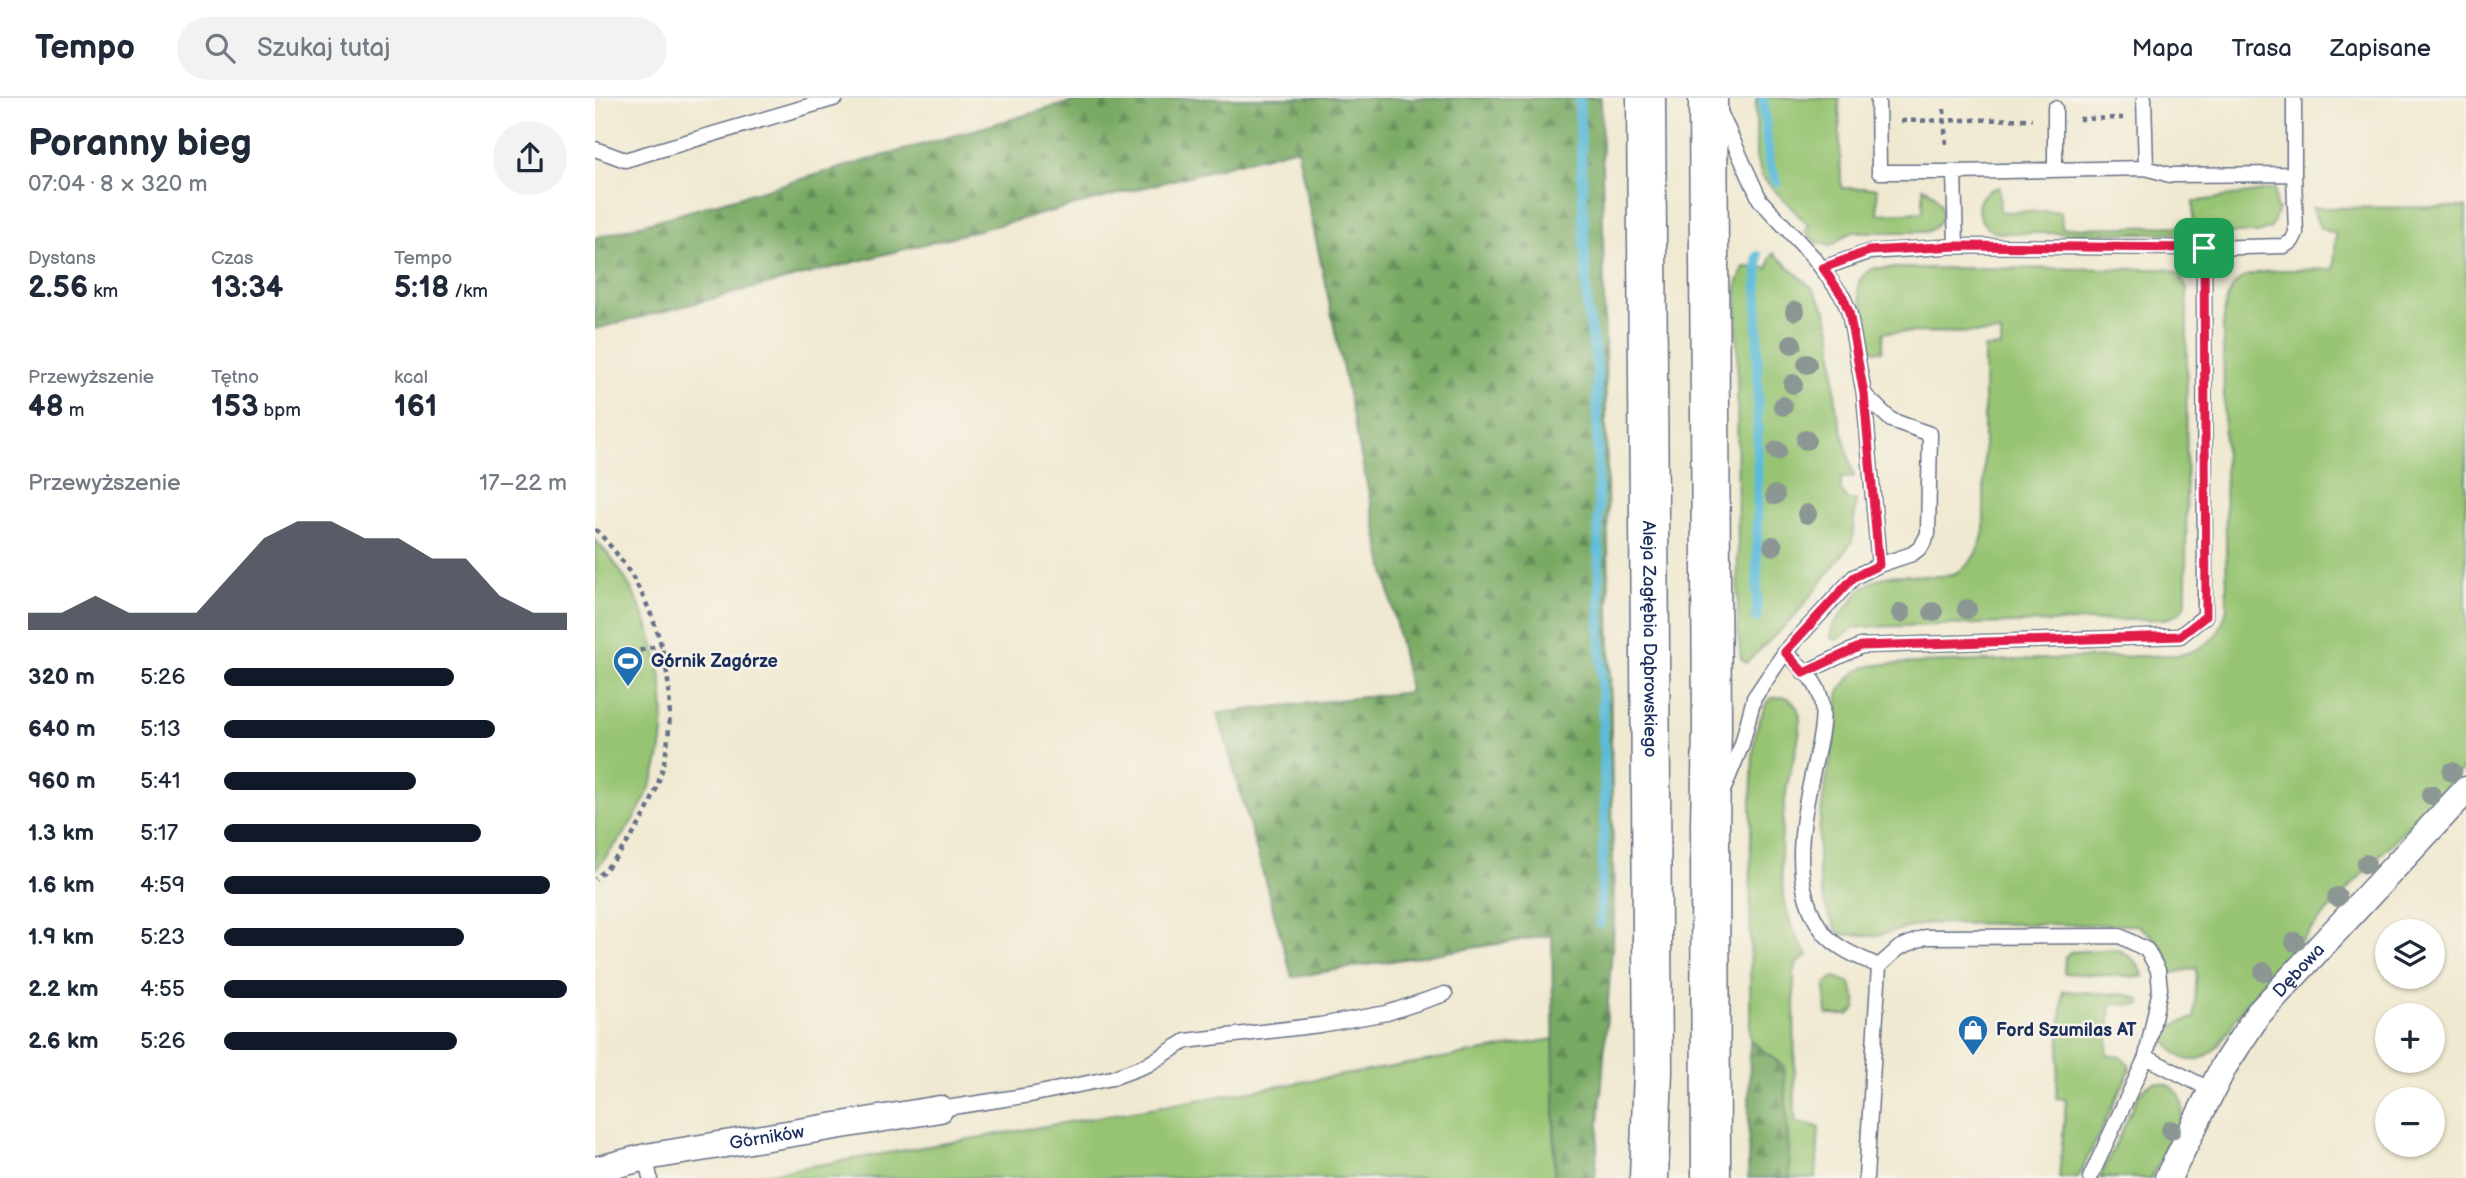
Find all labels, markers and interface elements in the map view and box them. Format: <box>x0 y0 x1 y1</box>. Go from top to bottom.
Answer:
search box <box>177 17 667 80</box>
text: Tempo <box>35 28 135 68</box>
icon: search <box>201 29 239 67</box>
text: Szukaj tutaj <box>257 33 390 64</box>
text: Mapa <box>2132 34 2193 63</box>
text: Trasa <box>2231 34 2292 63</box>
text: Zapisane <box>2330 34 2431 63</box>
text: Poranny bieg <box>28 121 252 166</box>
button: share <box>493 121 567 195</box>
text: 07:04 · 8 × 320 m <box>28 170 208 198</box>
pin <box>2174 218 2234 278</box>
icon: arrive <box>2185 229 2223 267</box>
text: Dystans <box>28 247 96 270</box>
text: Czas <box>211 247 254 270</box>
text: Tempo <box>394 247 452 270</box>
text: 2.56 <box>28 270 88 306</box>
text: 13:34 <box>211 270 284 306</box>
text: 5:18 <box>394 270 449 306</box>
text: km <box>88 280 118 303</box>
text: /km <box>449 280 488 303</box>
text: Przewyższenie <box>28 366 154 389</box>
text: Tętno <box>211 366 259 389</box>
text: kcal <box>394 366 428 389</box>
text: 48 <box>28 389 64 425</box>
text: 153 <box>211 389 258 425</box>
text: 161 <box>394 389 437 425</box>
text: m <box>64 399 85 422</box>
text: bpm <box>258 399 301 422</box>
text: Przewyższenie <box>28 469 181 497</box>
text: 17–22 m <box>479 469 567 497</box>
street label: Aleja Zagłębia Dąbrowskiego <box>1639 520 1661 758</box>
sports icon: Górnik Zagórze <box>611 644 645 688</box>
place label: Górnik Zagórze <box>651 651 778 672</box>
text: 320 m <box>28 663 95 691</box>
text: 5:26 <box>140 663 185 691</box>
text: 640 m <box>28 715 96 743</box>
text: 5:13 <box>140 715 181 743</box>
text: 960 m <box>28 767 96 795</box>
text: 5:41 <box>140 767 181 795</box>
text: 1.3 km <box>28 819 94 847</box>
text: 5:17 <box>140 819 178 847</box>
text: 1.6 km <box>28 871 95 899</box>
text: 4:59 <box>140 871 185 899</box>
map controls <box>2375 919 2445 1157</box>
button: layers <box>2375 919 2445 989</box>
text: 1.9 km <box>28 923 94 951</box>
text: 5:23 <box>140 923 185 951</box>
street label: Dębowa <box>2268 939 2329 1002</box>
text: 2.2 km <box>28 975 99 1003</box>
text: 4:55 <box>140 975 185 1003</box>
button: + <box>2375 1003 2445 1073</box>
shop icon: Ford Szumilas AT <box>1956 1013 1990 1057</box>
place label: Ford Szumilas AT <box>1996 1020 2137 1041</box>
text: 2.6 km <box>28 1027 99 1055</box>
text: 5:26 <box>140 1027 185 1055</box>
button: − <box>2375 1087 2445 1157</box>
street label: Górników <box>728 1121 806 1154</box>

